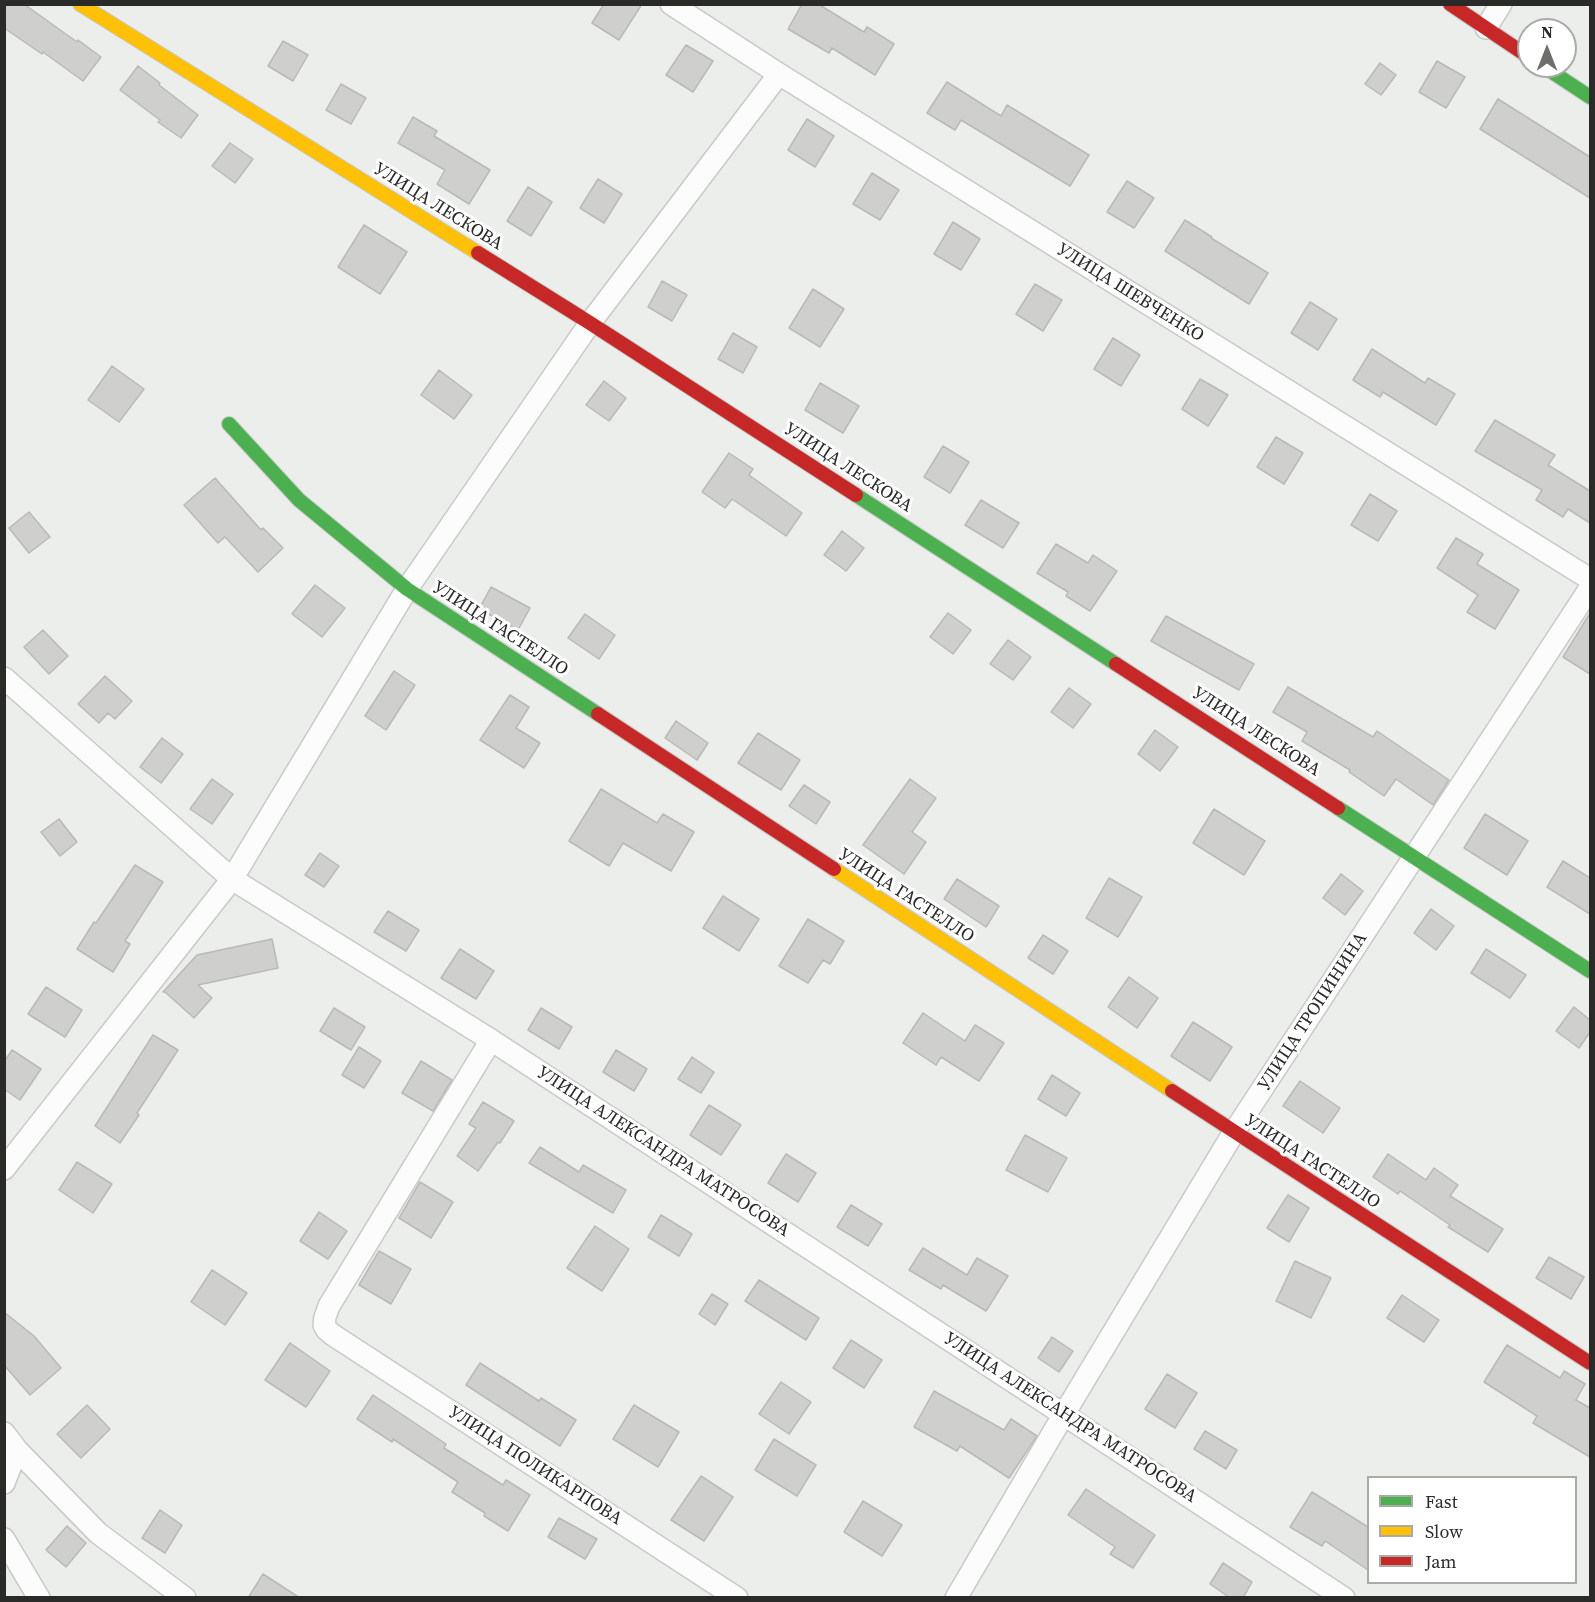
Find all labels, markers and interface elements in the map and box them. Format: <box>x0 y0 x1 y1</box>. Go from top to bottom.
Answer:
north arrow <box>1517 18 1577 78</box>
text: N <box>1541 21 1553 43</box>
street label: УЛИЦА ЛЕСКОВА <box>369 159 507 255</box>
street label: УЛИЦА ШЕВЧЕНКО <box>1052 239 1208 347</box>
street label: УЛИЦА ЛЕСКОВА <box>780 419 916 517</box>
street label: УЛИЦА ГАСТЕЛЛО <box>428 577 572 681</box>
street label: УЛИЦА ЛЕСКОВА <box>1188 683 1324 781</box>
street label: УЛИЦА ГАСТЕЛЛО <box>834 844 978 948</box>
street label: УЛИЦА ТРОПИНИНА <box>1254 929 1372 1095</box>
street label: УЛИЦА АЛЕКСАНДРА МАТРОСОВА <box>533 1062 793 1242</box>
street label: УЛИЦА ГАСТЕЛЛО <box>1240 1110 1384 1214</box>
street label: УЛИЦА АЛЕКСАНДРА МАТРОСОВА <box>940 1328 1200 1508</box>
street label: УЛИЦА ПОЛИКАРПОВА <box>444 1402 626 1530</box>
legend <box>1367 1476 1577 1584</box>
text: Fast <box>1425 1489 1458 1514</box>
text: Slow <box>1425 1519 1463 1544</box>
text: Jam <box>1425 1549 1457 1574</box>

